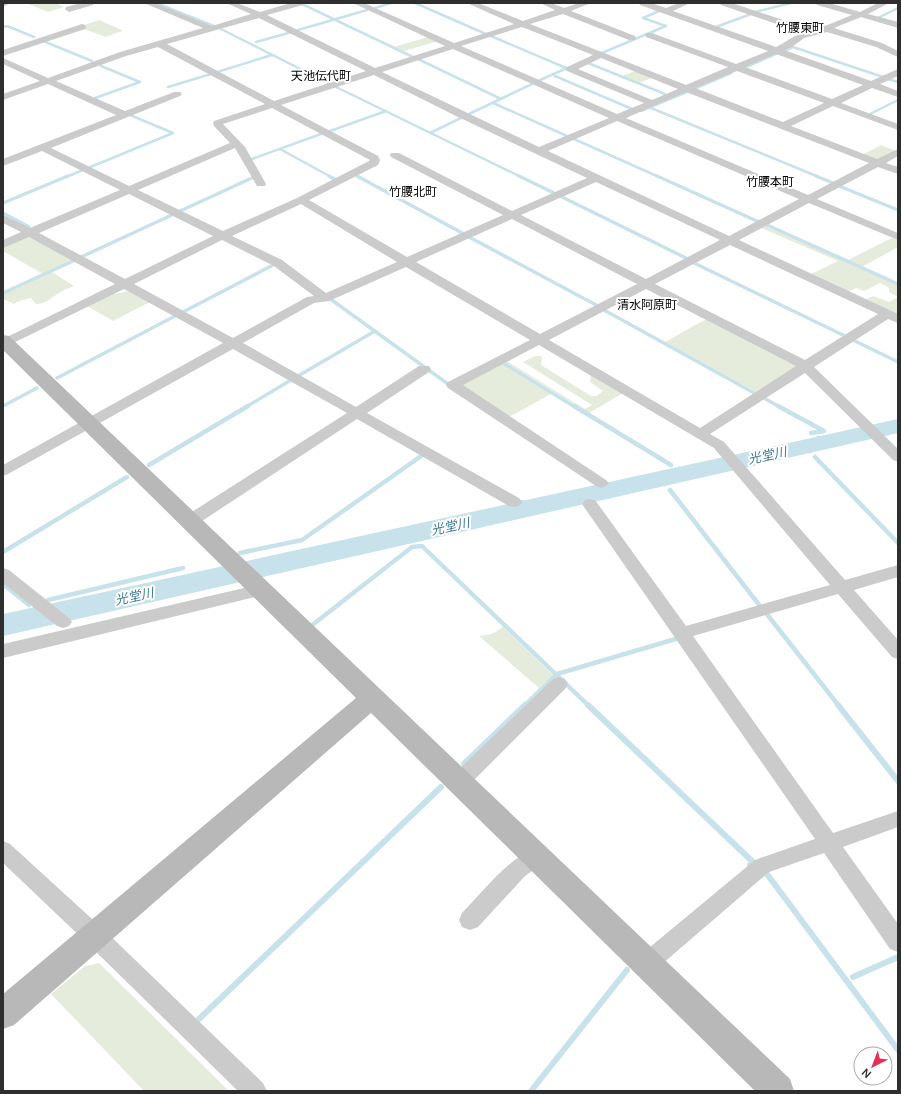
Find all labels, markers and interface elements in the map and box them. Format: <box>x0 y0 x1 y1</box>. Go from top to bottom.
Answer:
district label: 竹腰東町 <box>776 19 824 36</box>
district label: 天池伝代町 <box>291 67 351 84</box>
district label: 竹腰本町 <box>746 173 794 190</box>
district label: 竹腰北町 <box>389 183 437 200</box>
district label: 清水阿原町 <box>617 296 677 313</box>
water label: 光堂川 <box>746 442 790 468</box>
water label: 光堂川 <box>429 513 473 539</box>
water label: 光堂川 <box>113 583 157 609</box>
north arrow <box>853 1046 893 1086</box>
text: N <box>858 1066 874 1082</box>

